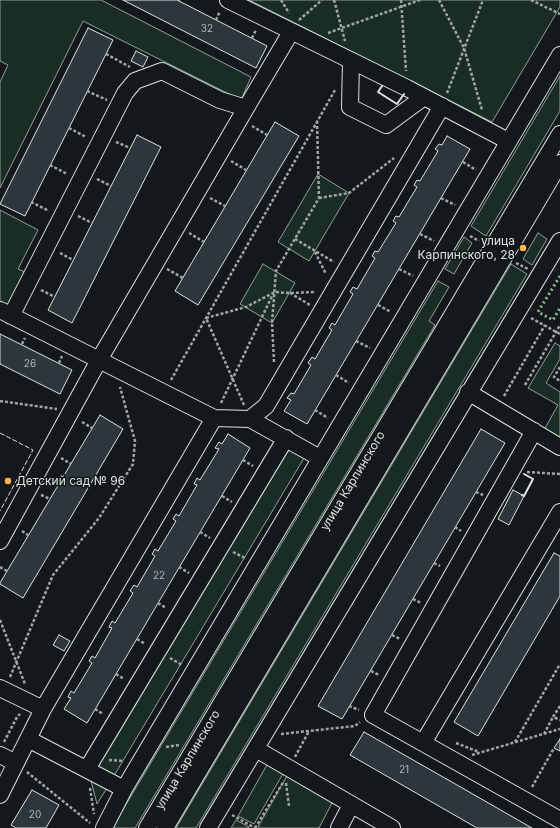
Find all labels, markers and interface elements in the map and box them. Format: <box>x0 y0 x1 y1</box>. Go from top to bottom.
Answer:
house number: 32 <box>201 23 213 35</box>
place label: улица Карпинского, 28 <box>418 234 515 262</box>
marker: улица Карпинского, 28 <box>518 243 528 253</box>
house number: 26 <box>24 358 36 370</box>
street label: улица Карпинского <box>318 429 388 533</box>
place label: Детский сад № 96 <box>16 474 125 488</box>
marker: Детский сад № 96 <box>3 476 13 486</box>
house number: 22 <box>153 570 165 582</box>
street label: улица Карпинского <box>153 708 223 812</box>
house number: 21 <box>399 764 409 776</box>
house number: 20 <box>29 809 41 821</box>

